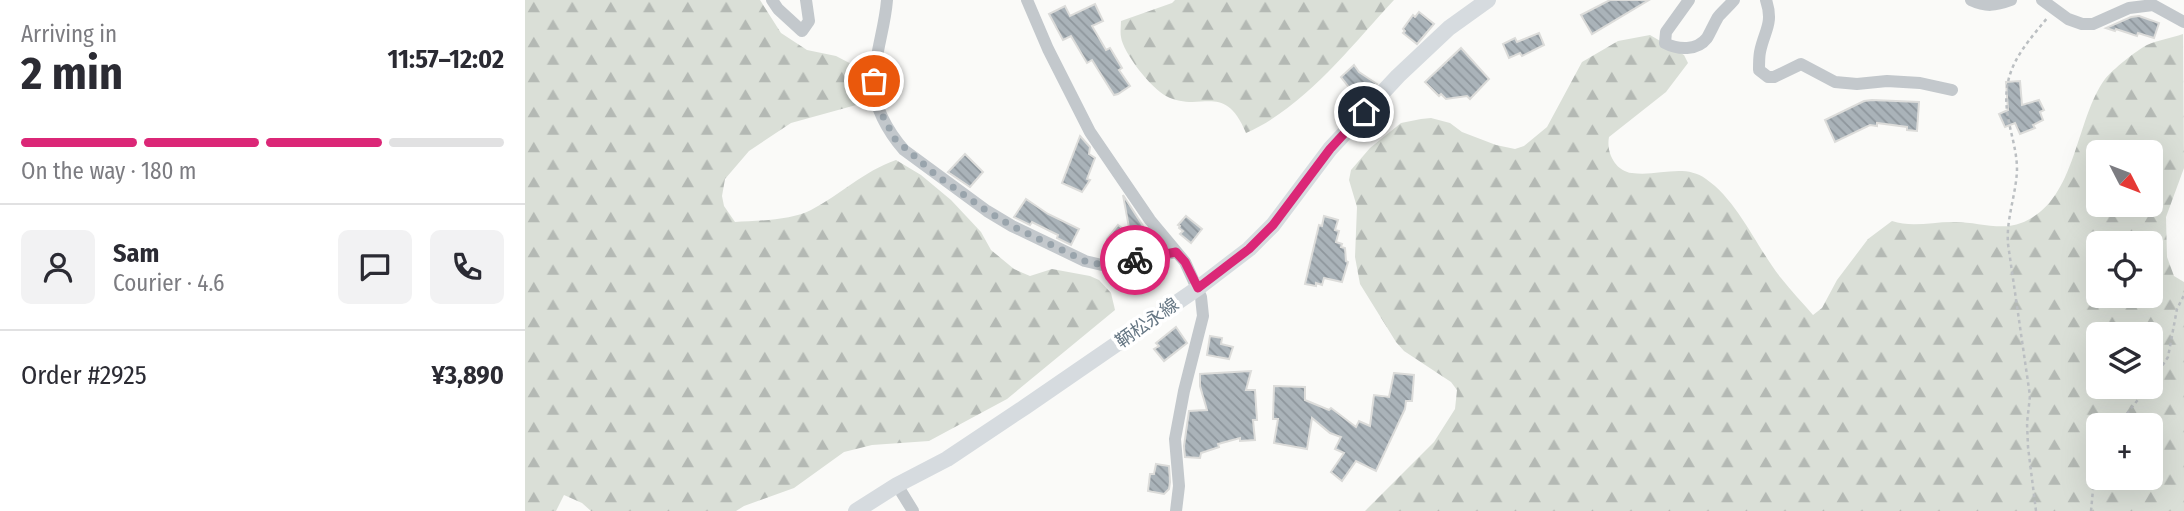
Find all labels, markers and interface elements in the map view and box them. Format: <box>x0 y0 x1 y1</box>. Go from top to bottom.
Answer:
text: Arriving in <box>21 20 117 48</box>
text: 11:57–12:02 <box>388 44 504 75</box>
text: 2 min <box>21 46 123 101</box>
pin <box>844 51 904 111</box>
icon: bag <box>855 62 893 100</box>
pin <box>1334 82 1394 142</box>
icon: home <box>1345 93 1383 131</box>
north arrow <box>2086 140 2163 217</box>
map controls <box>2086 140 2163 490</box>
text: On the way · 180 m <box>21 157 197 185</box>
courier <box>1100 225 1170 295</box>
button: person <box>21 230 95 304</box>
button: chat <box>338 230 412 304</box>
button: phone <box>430 230 504 304</box>
button: locate <box>2086 231 2163 308</box>
text: Sam <box>113 238 159 269</box>
icon: bike <box>1116 241 1154 279</box>
text: Courier · 4.6 <box>113 269 224 297</box>
street label: 鞆松永線 <box>1111 293 1183 353</box>
button: layers <box>2086 322 2163 399</box>
text: Order #2925 <box>21 360 147 391</box>
text: ¥3,890 <box>432 360 504 391</box>
button: + <box>2086 413 2163 490</box>

